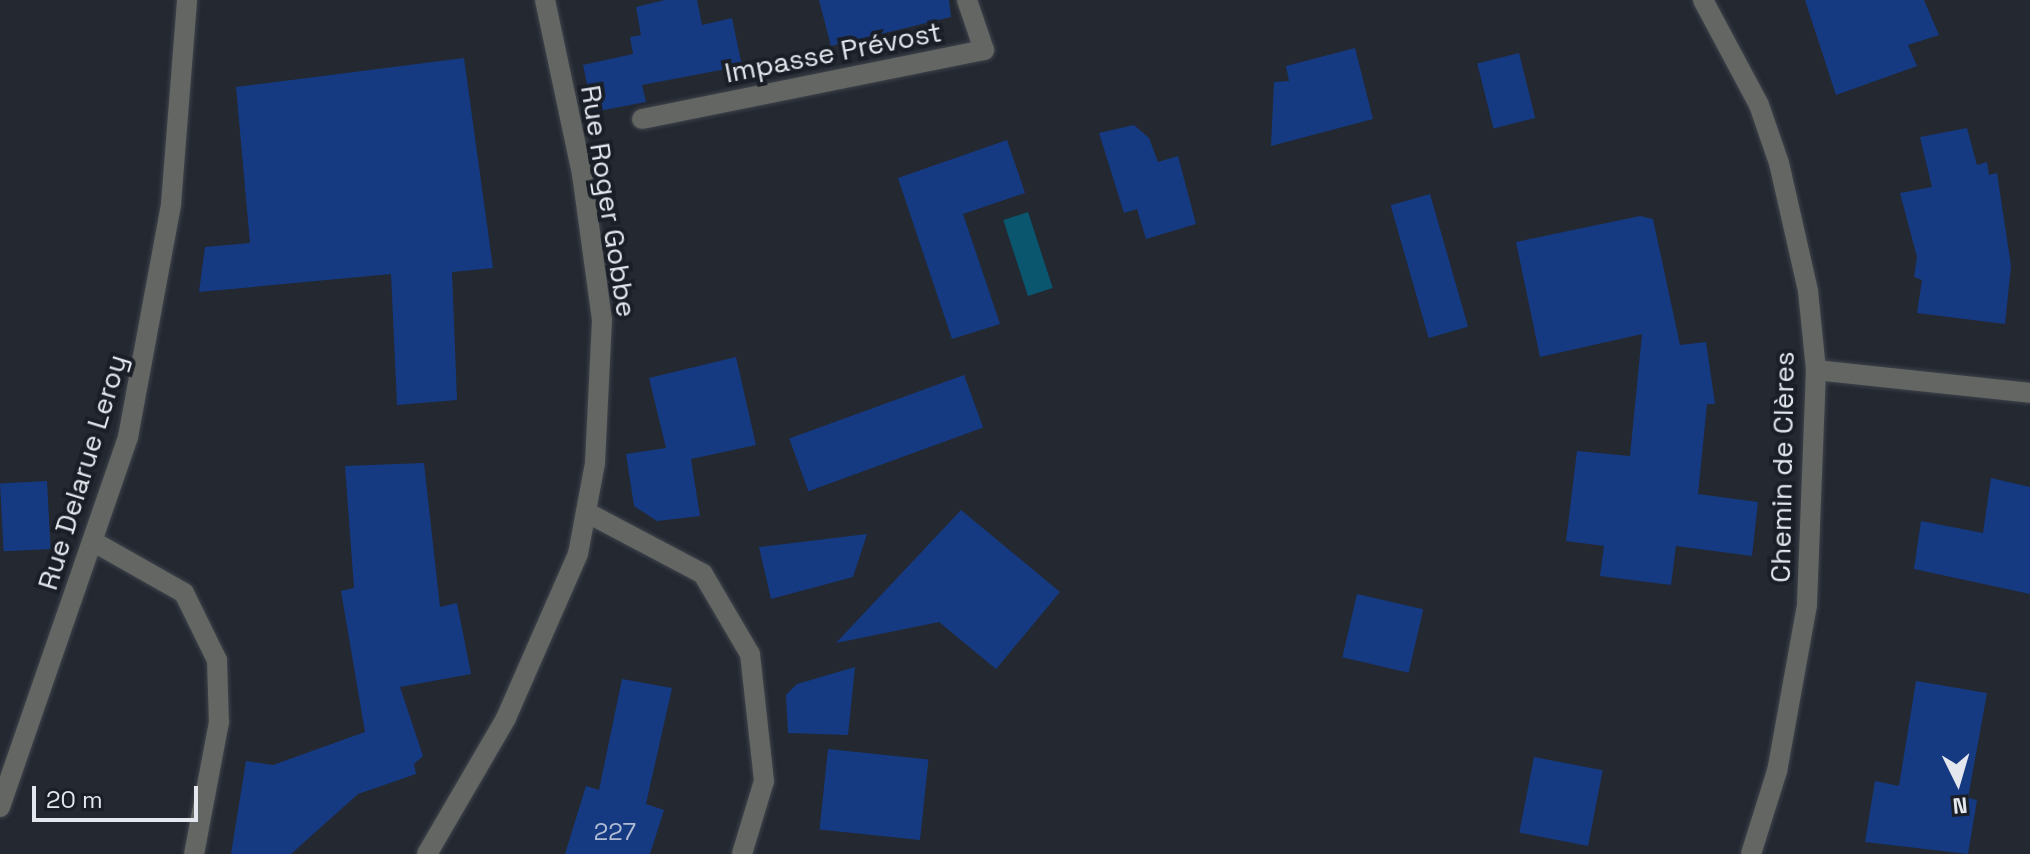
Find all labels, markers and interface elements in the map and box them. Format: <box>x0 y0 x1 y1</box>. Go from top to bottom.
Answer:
street label: Impasse Prévost <box>722 14 944 90</box>
street label: Rue Roger Gobbe <box>574 83 644 319</box>
street label: Rue Delarue Leroy <box>30 350 134 594</box>
street label: Chemin de Clères <box>1763 351 1801 583</box>
north arrow <box>1918 742 1998 822</box>
scale bar <box>36 770 202 820</box>
text: 20 m <box>46 784 103 815</box>
text: N <box>1952 791 1969 820</box>
house number: 227 <box>594 818 636 846</box>

